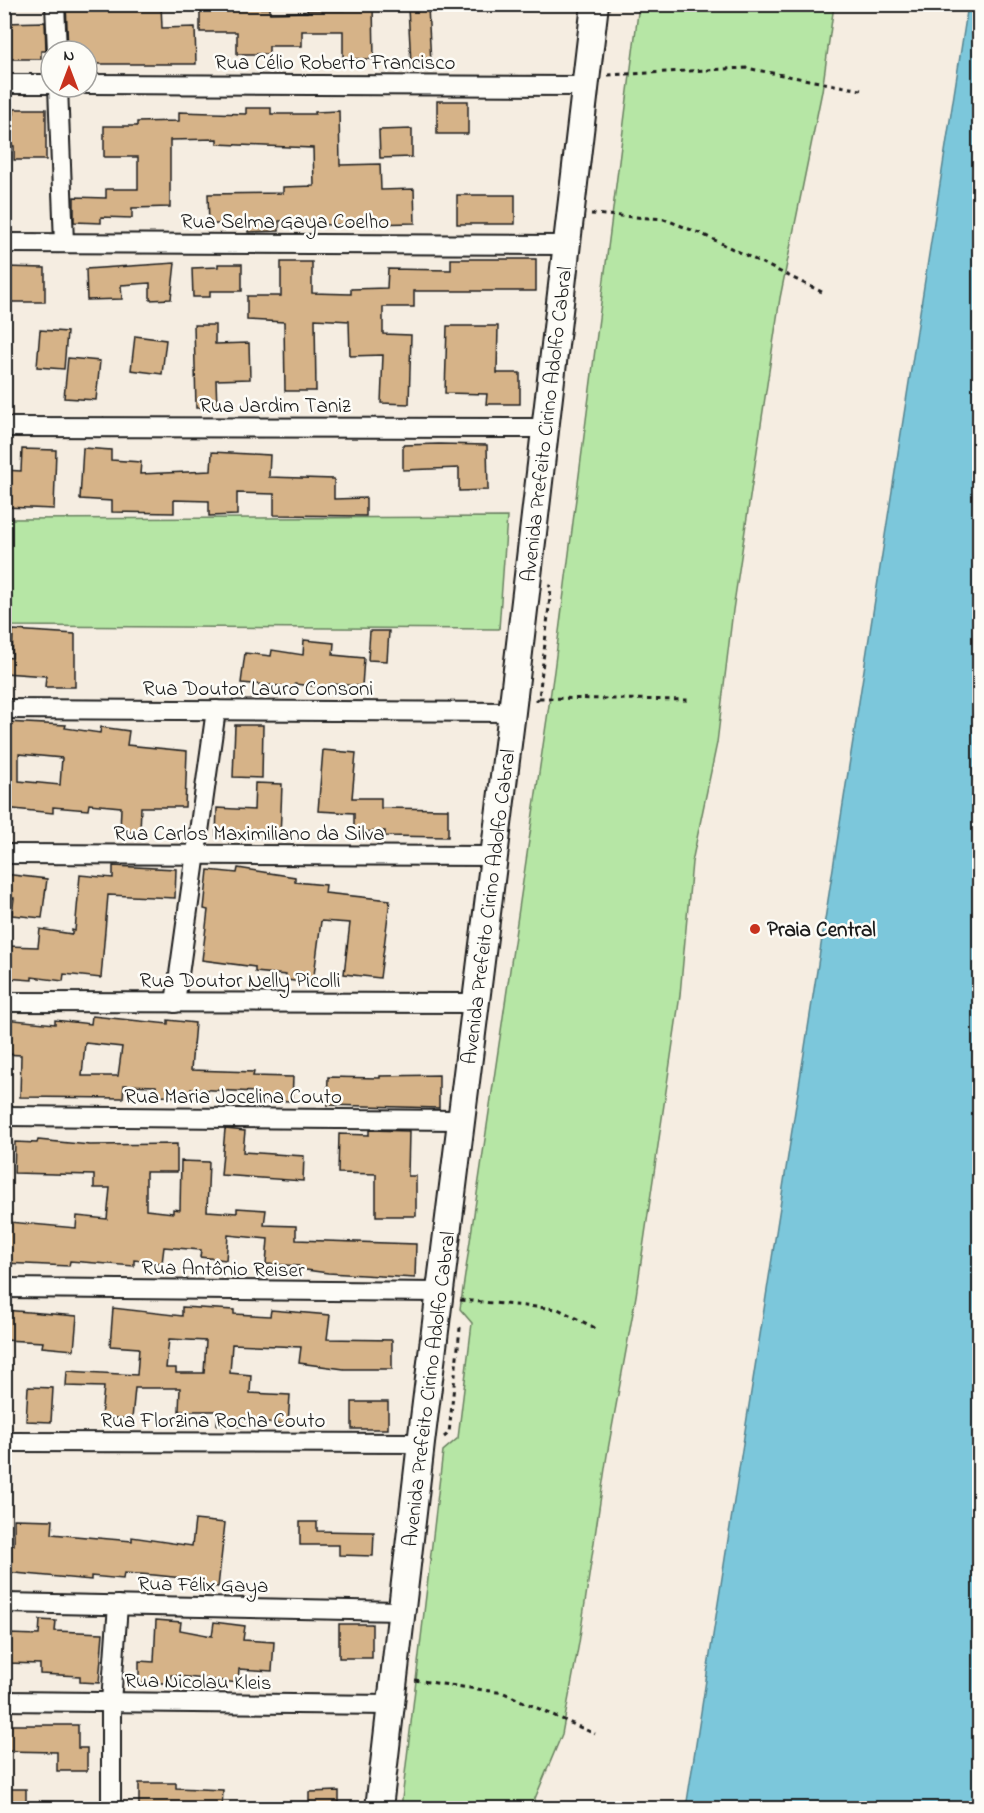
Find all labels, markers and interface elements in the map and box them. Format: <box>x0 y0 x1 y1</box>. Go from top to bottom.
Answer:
north arrow <box>39 39 99 99</box>
text: N <box>64 44 75 68</box>
street label: Rua Célio Roberto Francisco <box>215 49 456 79</box>
street label: Rua Selma Gaya Coelho <box>181 208 389 240</box>
street label: Avenida Prefeito Cirino Adolfo Cabral <box>514 265 581 584</box>
street label: Rua Jardim Taniz <box>199 392 351 422</box>
street label: Rua Doutor Lauro Consoni <box>143 675 373 705</box>
street label: Avenida Prefeito Cirino Adolfo Cabral <box>455 747 524 1066</box>
street label: Rua Carlos Maximiliano da Silva <box>113 820 385 850</box>
place label: Praia Central <box>767 916 876 946</box>
marker: Praia Central <box>748 922 762 936</box>
street label: Rua Doutor Nelly Picolli <box>140 967 340 999</box>
street label: Rua Maria Jocelina Couto <box>124 1083 342 1113</box>
street label: Avenida Prefeito Cirino Adolfo Cabral <box>396 1230 464 1548</box>
street label: Rua Antônio Reiser <box>141 1254 305 1286</box>
street label: Rua Florzina Rocha Couto <box>100 1407 326 1437</box>
street label: Rua Félix Gaya <box>137 1570 269 1604</box>
street label: Rua Nicolau Kleis <box>124 1667 272 1699</box>

